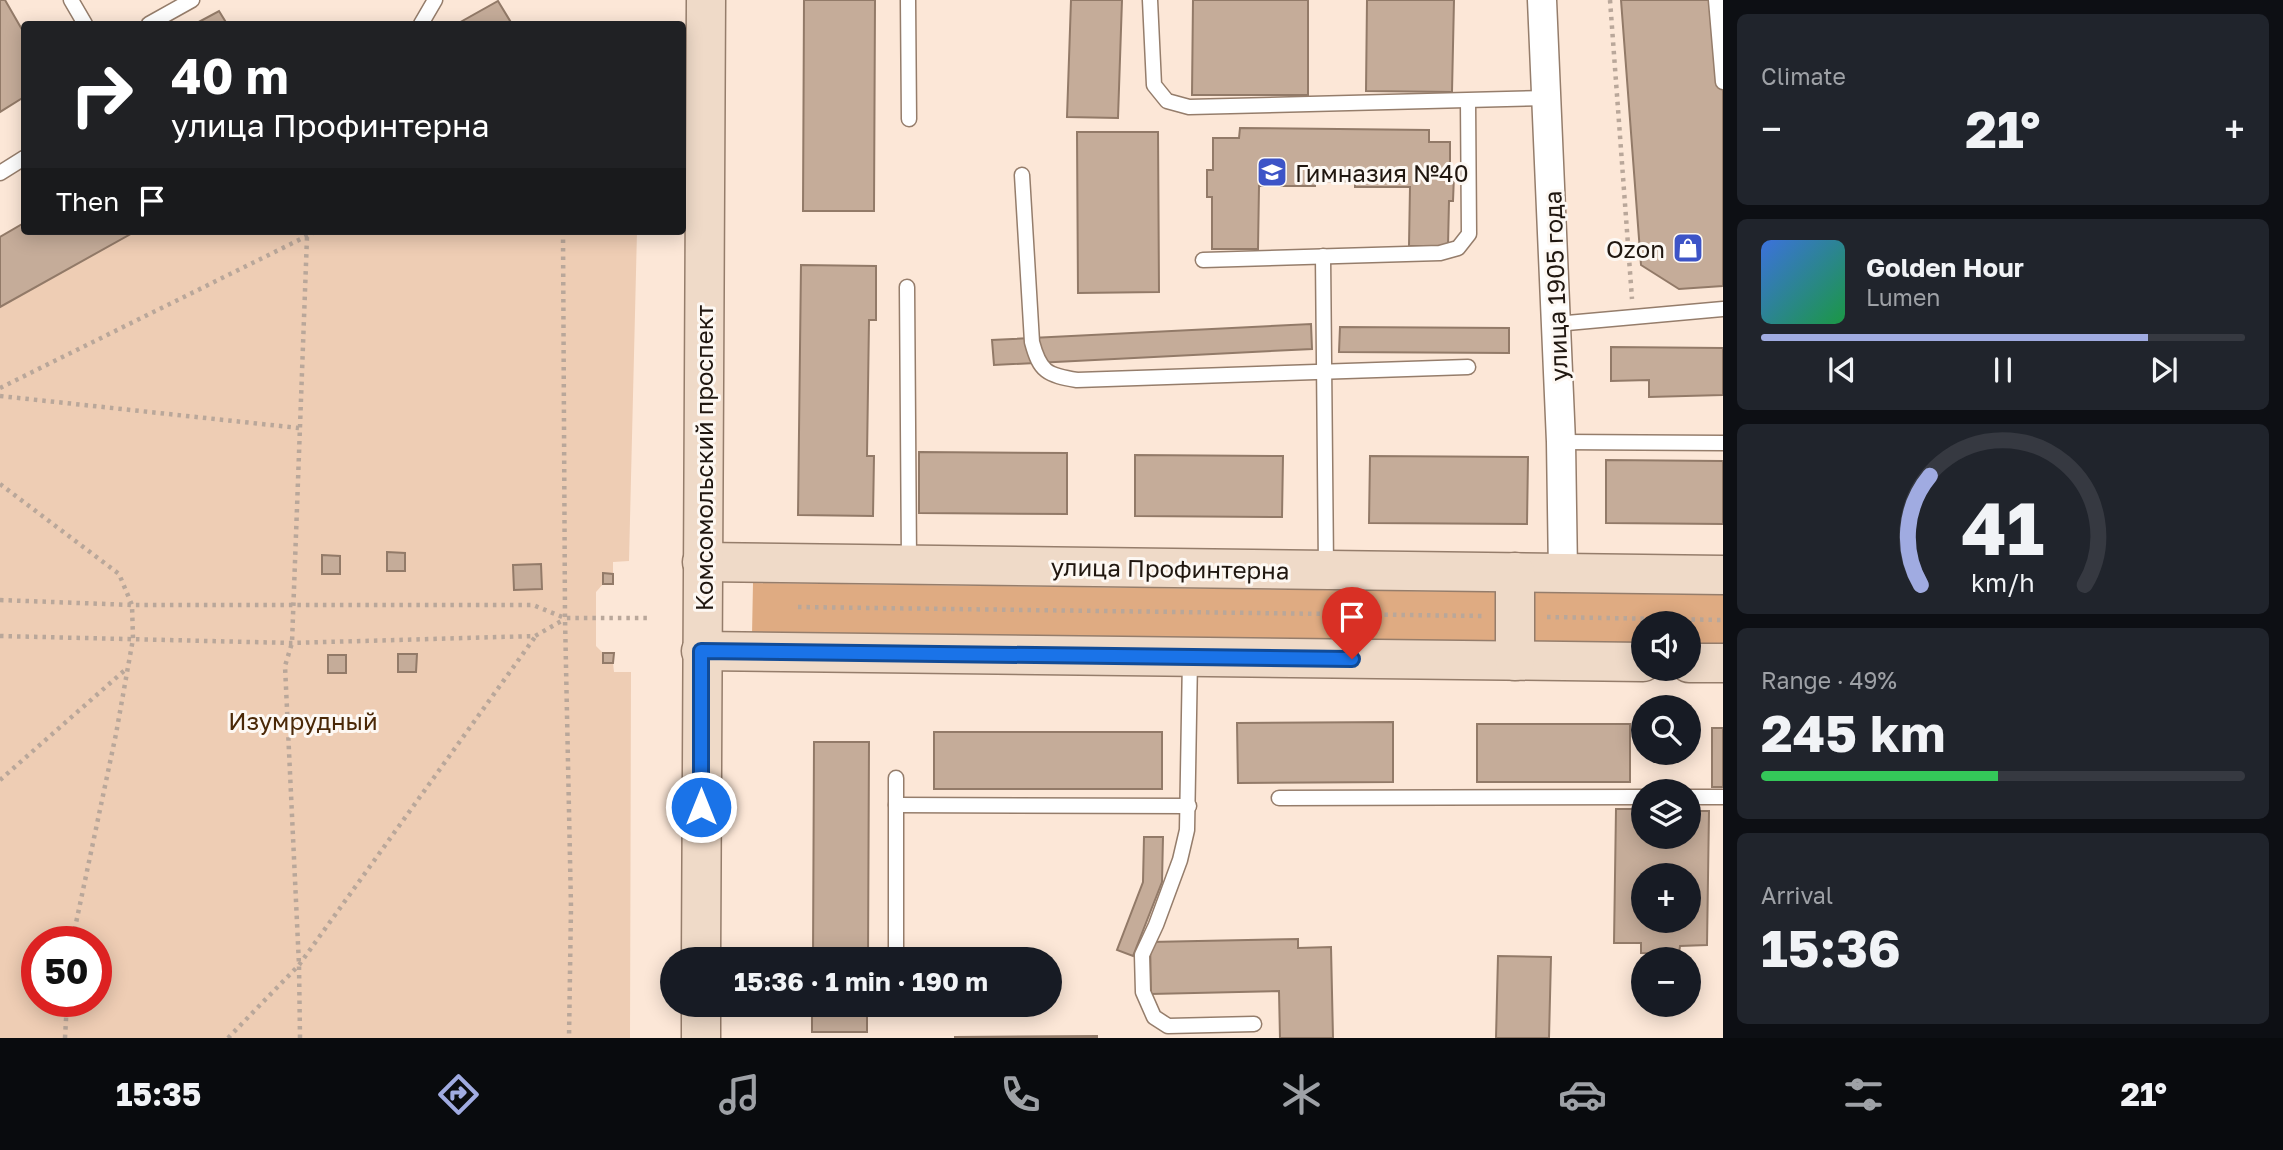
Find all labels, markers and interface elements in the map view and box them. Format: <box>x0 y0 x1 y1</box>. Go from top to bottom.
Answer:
text: 40 m <box>171 46 289 105</box>
icon: right <box>56 49 147 140</box>
text: Climate <box>1761 62 1846 90</box>
text: 21° <box>1965 97 2041 159</box>
text: улица Профинтерна <box>171 106 490 144</box>
text: − <box>1761 106 1782 151</box>
text: + <box>2224 106 2245 151</box>
school or university icon: Гимназия №40 <box>1255 155 1289 189</box>
place label: Гимназия №40 <box>1295 158 1469 187</box>
icon: arrive <box>133 182 171 220</box>
text: Then <box>56 186 119 217</box>
street label: улица 1905 года <box>1537 190 1573 382</box>
shop icon: Ozon <box>1671 231 1705 265</box>
place label: Ozon <box>1606 234 1665 263</box>
text: Golden Hour <box>1866 252 2024 283</box>
text: Lumen <box>1866 283 1940 311</box>
street label: Комсомольский проспект <box>689 305 718 611</box>
icon: previous <box>1823 351 1861 389</box>
icon: pause <box>1984 351 2022 389</box>
icon: next <box>2145 351 2183 389</box>
text: 41 <box>1962 484 2045 571</box>
street label: улица Профинтерна <box>1050 551 1290 585</box>
text: km/h <box>1971 567 2035 598</box>
pin <box>1322 587 1382 659</box>
icon: arrive <box>1333 598 1371 636</box>
map controls <box>1631 611 1701 1017</box>
button: sound <box>1631 611 1701 681</box>
text: Range · 49% <box>1761 666 1897 694</box>
button: search <box>1631 695 1701 765</box>
text: 245 km <box>1761 701 1946 763</box>
park label: Изумрудный <box>228 706 378 735</box>
position arrow <box>664 770 738 844</box>
button: layers <box>1631 779 1701 849</box>
button: + <box>1631 863 1701 933</box>
text: Arrival <box>1761 881 1833 909</box>
text: 15:36 <box>1761 916 1901 978</box>
speed limit sign: 50 <box>21 926 112 1017</box>
button: − <box>1631 947 1701 1017</box>
text: 15:36 · 1 min · 190 m <box>734 966 988 997</box>
icon: directions <box>434 1070 483 1119</box>
icon: music <box>715 1070 764 1119</box>
icon: phone <box>996 1070 1045 1119</box>
icon: climate <box>1277 1070 1326 1119</box>
icon: car <box>1558 1070 1607 1119</box>
icon: filters <box>1839 1070 1888 1119</box>
text: 15:35 <box>116 1075 201 1113</box>
text: 21° <box>2121 1075 2167 1113</box>

